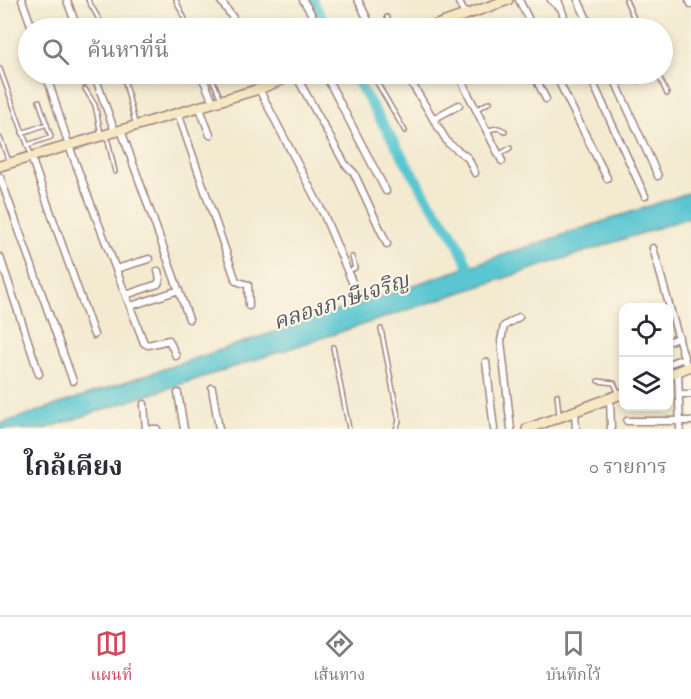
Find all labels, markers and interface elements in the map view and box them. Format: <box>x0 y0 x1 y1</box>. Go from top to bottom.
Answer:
search box <box>18 18 673 84</box>
icon: search <box>39 35 72 68</box>
text: ค้นหาที่นี่ <box>87 36 169 64</box>
water label: คลองภาษีเจริญ <box>269 265 414 336</box>
map controls <box>619 303 673 411</box>
button: locate <box>619 303 673 357</box>
button: layers <box>619 357 673 411</box>
text: ใกล้เคียง <box>24 451 123 483</box>
text: 0 รายการ <box>589 454 667 479</box>
tab: แผนที่ <box>90 627 132 689</box>
tab: เส้นทาง <box>313 627 365 689</box>
tab: บันทึกไว้ <box>546 627 601 689</box>

